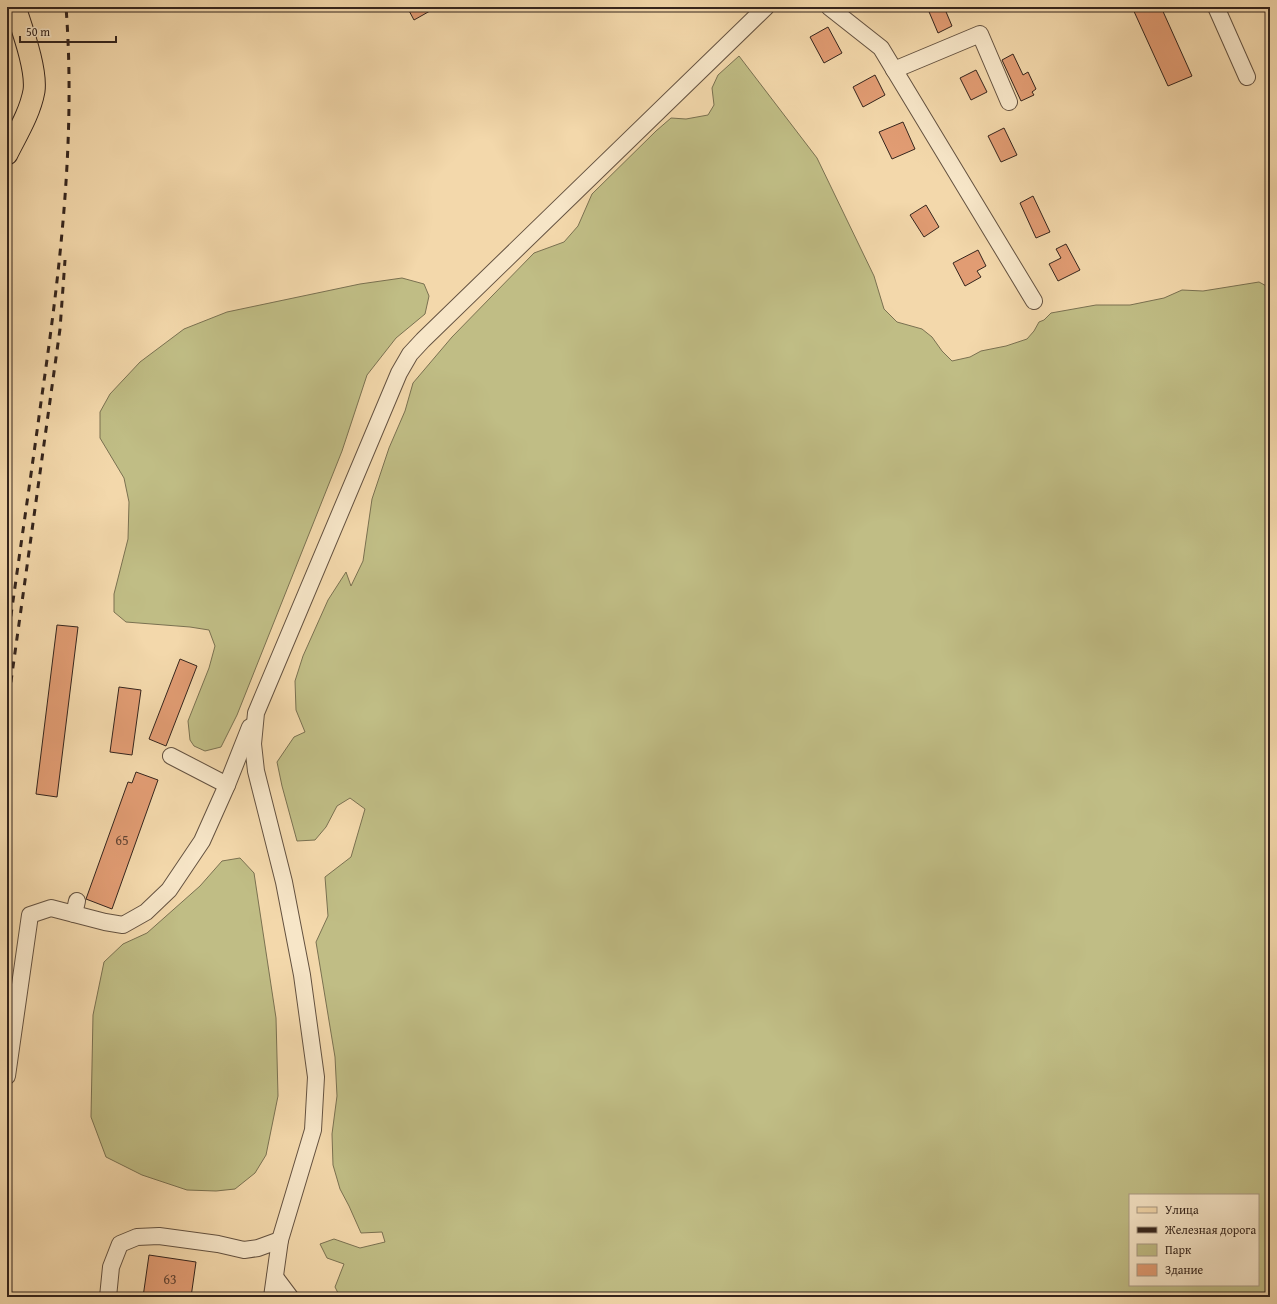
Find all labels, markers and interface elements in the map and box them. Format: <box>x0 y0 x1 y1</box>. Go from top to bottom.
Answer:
scale bar <box>20 18 116 44</box>
text: 50 m <box>26 23 50 40</box>
house number: 65 <box>115 830 129 850</box>
legend <box>1129 1194 1259 1286</box>
text: Улица <box>1165 1201 1199 1218</box>
text: Железная дорога <box>1164 1221 1256 1238</box>
text: Парк <box>1165 1241 1192 1258</box>
text: Здание <box>1165 1261 1204 1278</box>
house number: 63 <box>163 1269 177 1289</box>

